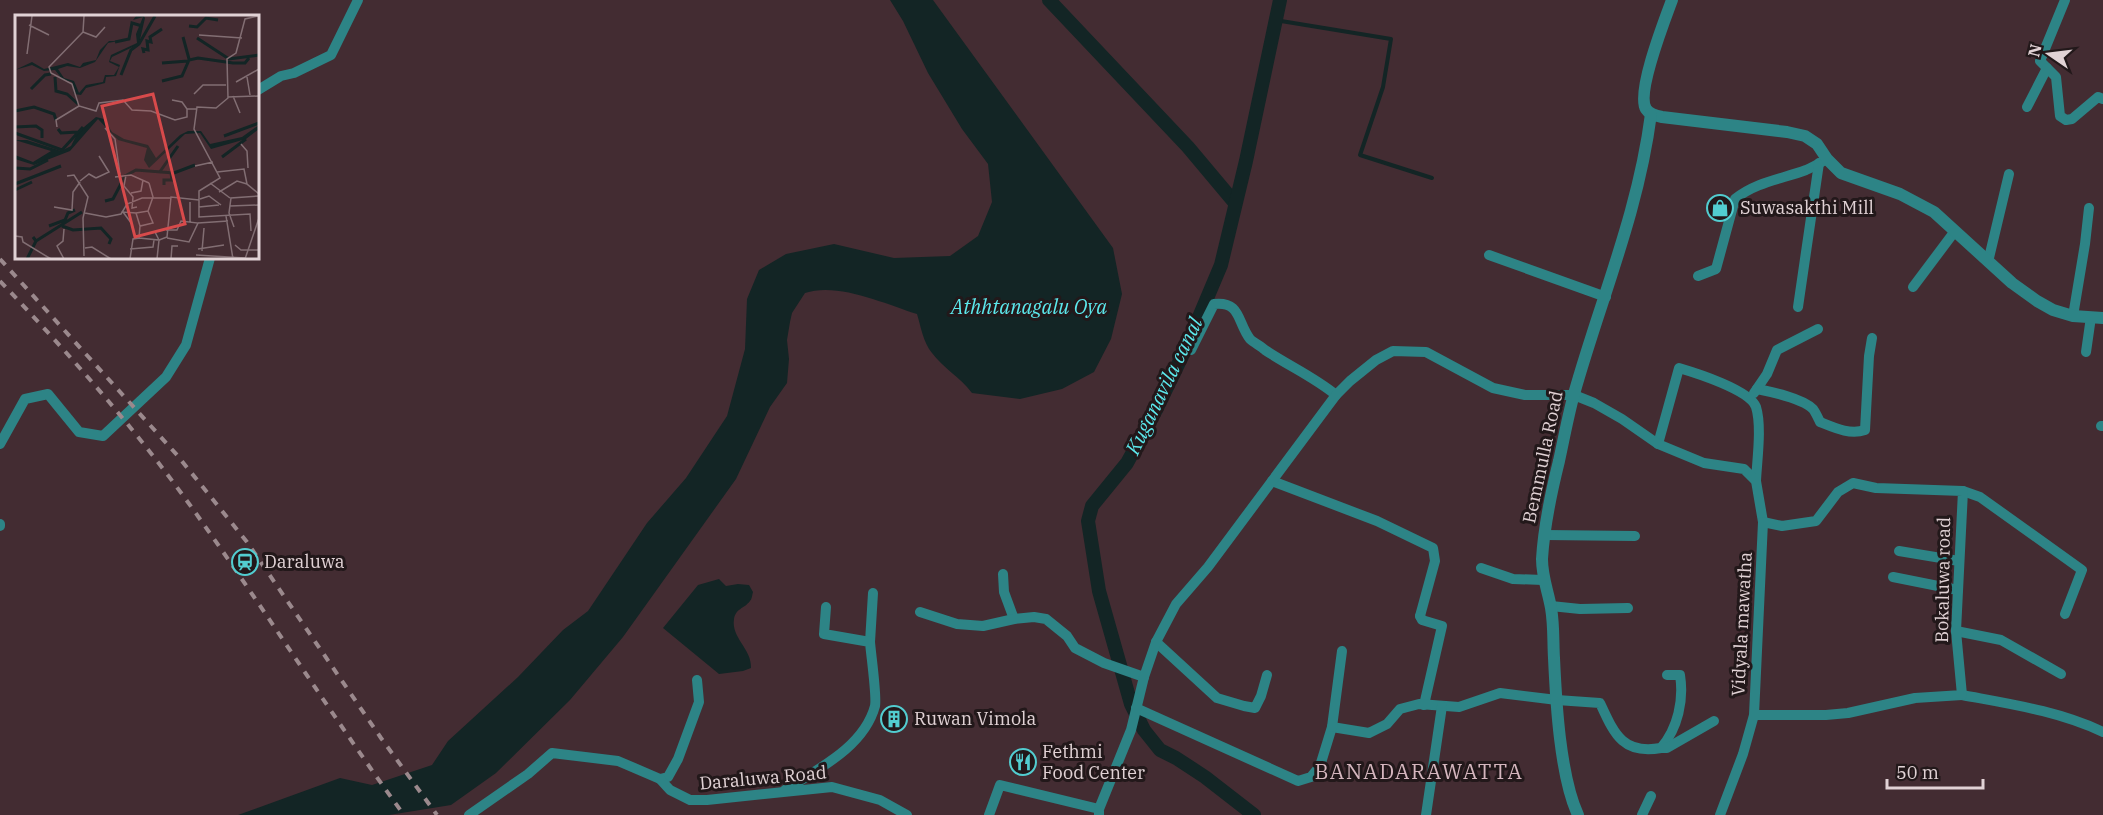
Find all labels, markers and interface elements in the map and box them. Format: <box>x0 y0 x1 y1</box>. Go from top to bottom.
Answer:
inset map <box>15 15 260 260</box>
north arrow <box>2019 24 2079 84</box>
text: N <box>2023 42 2046 59</box>
shop icon: Suwasakthi Mill <box>1705 193 1735 223</box>
place label: Suwasakthi Mill <box>1740 196 1874 219</box>
water label: Athhtanagalu Oya <box>949 293 1107 320</box>
water label: Kuganavila canal <box>1118 312 1209 460</box>
street label: Bemmulla Road <box>1517 388 1568 525</box>
street label: Bokaluwa road <box>1930 517 1955 643</box>
station icon: Daraluwa <box>230 547 260 577</box>
place label: Daraluwa <box>264 550 345 573</box>
street label: Vidyala mawatha <box>1726 551 1757 697</box>
building icon: Ruwan Vimola <box>879 704 909 734</box>
place label: Ruwan Vimola <box>914 707 1036 730</box>
place label: Fethmi Food Center <box>1042 740 1145 784</box>
restaurant icon: Fethmi Food Center <box>1008 747 1038 777</box>
scale bar <box>1887 752 1983 790</box>
district label: BANADARAWATTA <box>1315 757 1523 785</box>
street label: Daraluwa Road <box>698 760 828 795</box>
text: 50 m <box>1896 761 1939 784</box>

